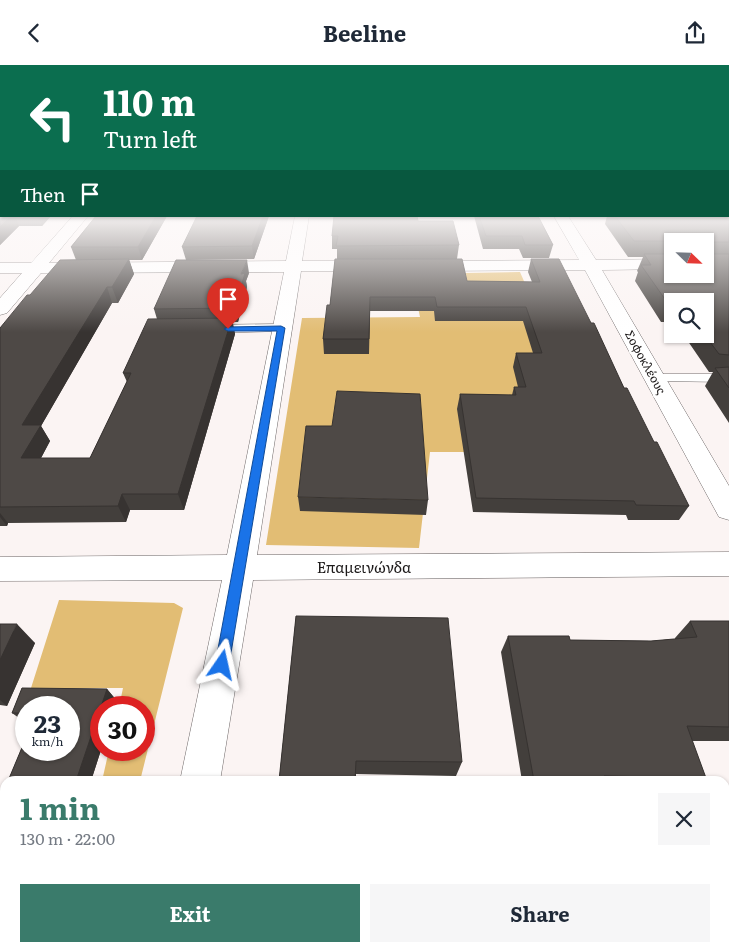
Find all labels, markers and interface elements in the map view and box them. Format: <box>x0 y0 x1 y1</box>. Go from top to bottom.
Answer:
text: Beeline <box>323 16 406 49</box>
icon: back <box>20 19 48 47</box>
icon: share <box>681 19 709 47</box>
text: 110 m <box>103 75 195 127</box>
icon: left <box>20 85 85 150</box>
text: Turn left <box>103 122 197 155</box>
text: Then <box>20 180 66 208</box>
icon: arrive <box>76 180 104 208</box>
north arrow <box>664 233 714 283</box>
map controls <box>664 233 714 343</box>
pin <box>207 278 249 329</box>
icon: arrive <box>214 285 242 313</box>
button: search <box>664 293 714 343</box>
street label: Σοφοκλέους <box>621 327 671 397</box>
street label: Επαμεινώνδα <box>317 555 411 578</box>
position arrow <box>195 638 247 690</box>
speed limit sign: 30 <box>90 696 155 761</box>
text: 23 <box>34 704 61 741</box>
text: km/h <box>32 732 63 750</box>
text: 1 min <box>20 785 100 829</box>
button: close <box>658 793 710 845</box>
text: 130 m · 22:00 <box>20 826 115 850</box>
button: Exit <box>20 884 360 942</box>
button: Share <box>370 884 710 942</box>

